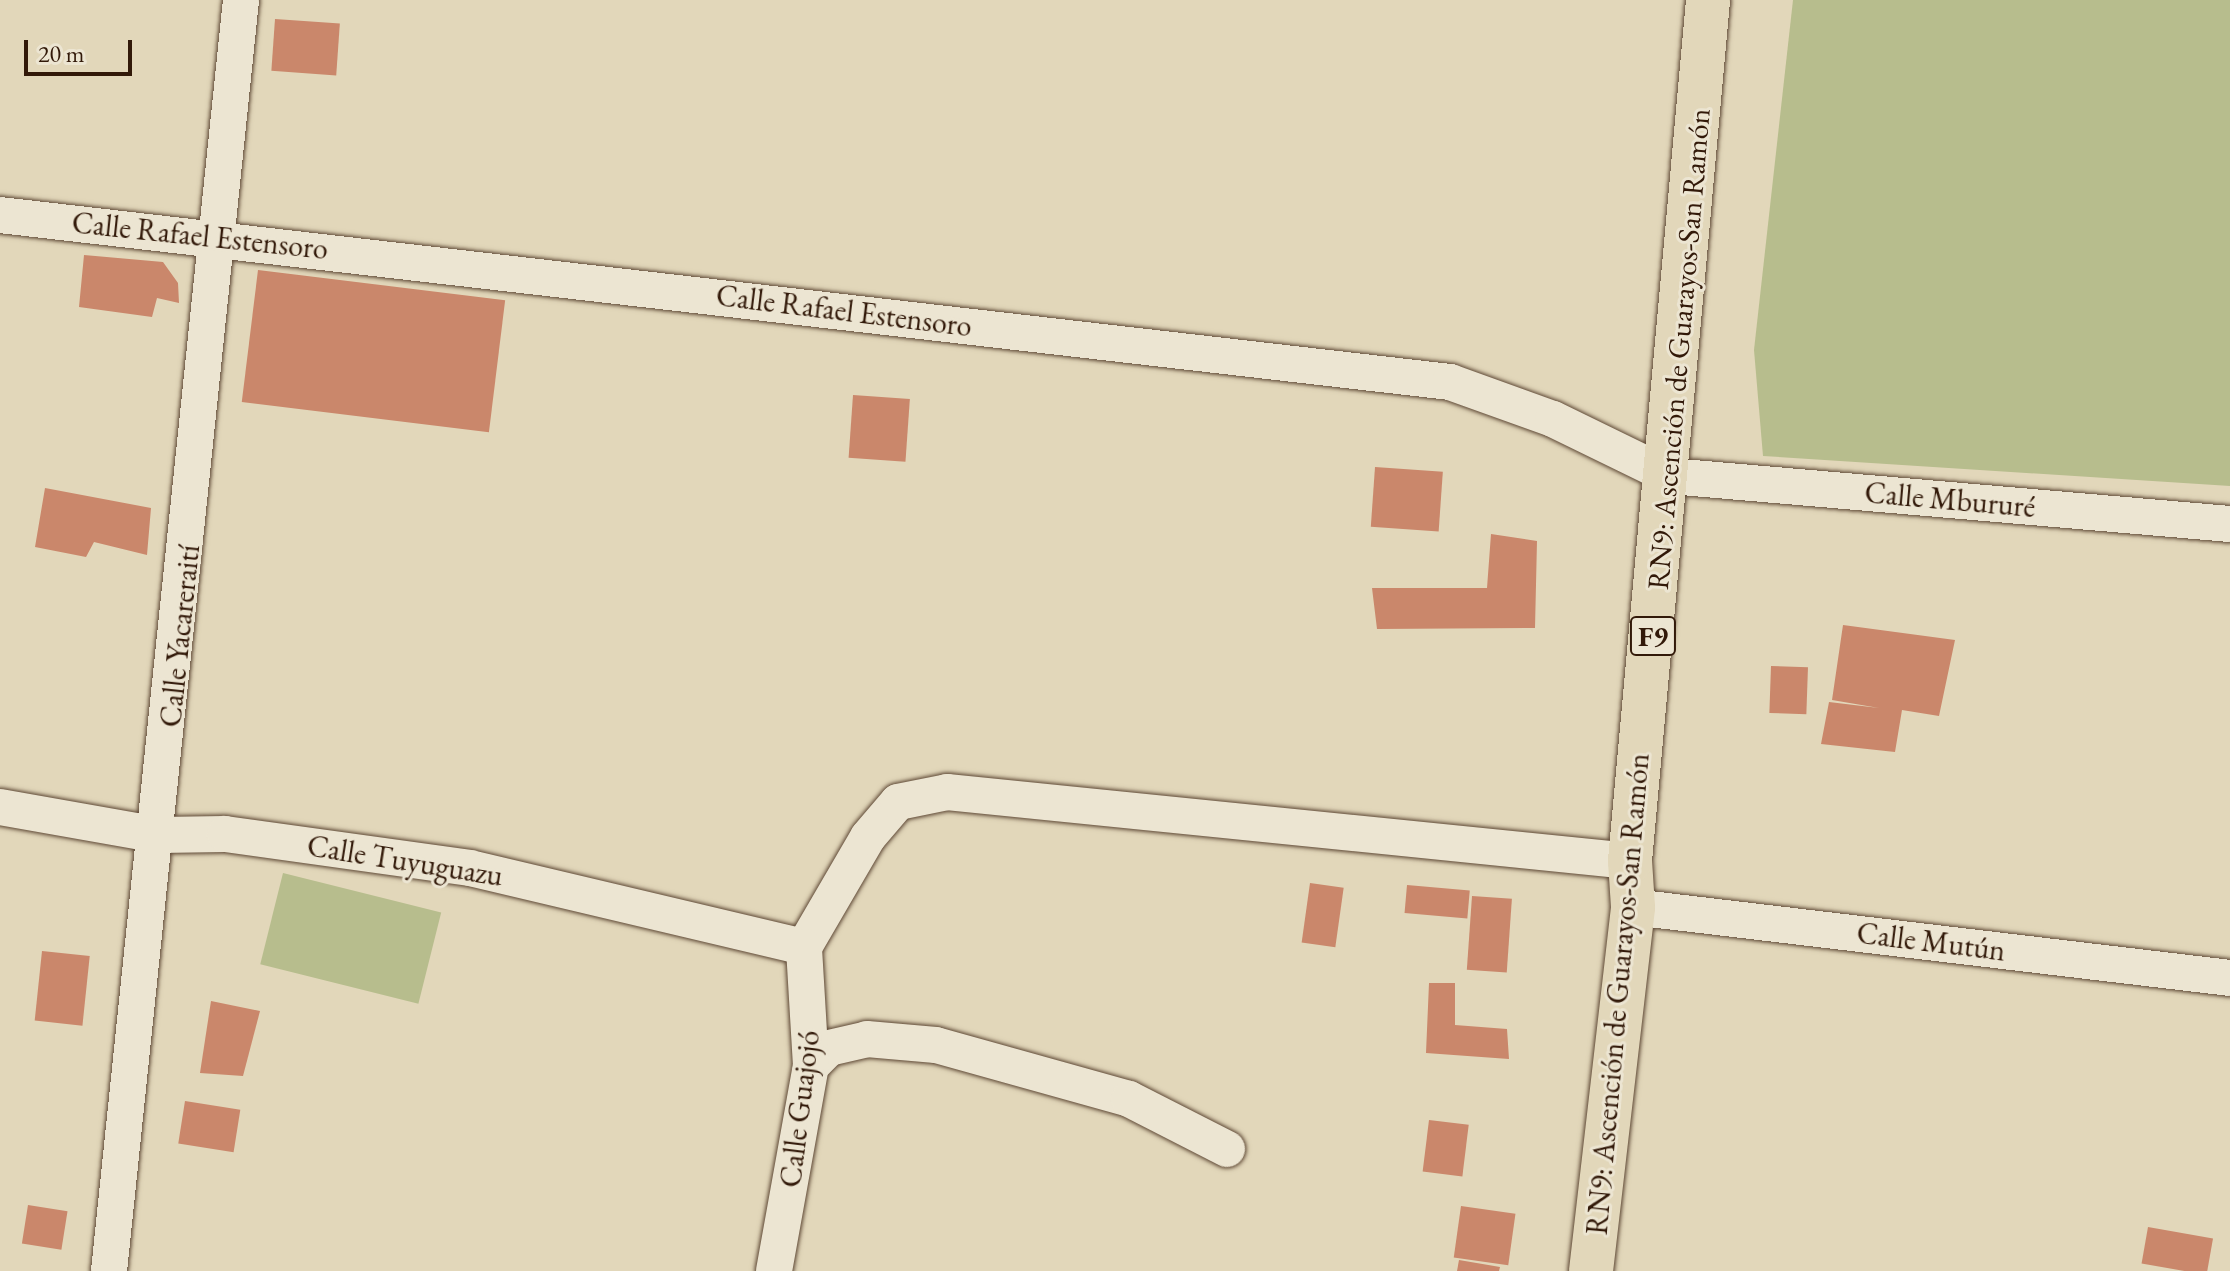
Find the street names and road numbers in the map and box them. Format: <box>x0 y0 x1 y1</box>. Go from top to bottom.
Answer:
street label: RN9: Ascención de Guarayos-San Ramón <box>1640 107 1718 591</box>
street label: Calle Rafael Estensoro <box>70 205 330 267</box>
street label: Calle Rafael Estensoro <box>714 277 974 345</box>
street label: Calle Mbururé <box>1863 475 2037 525</box>
street label: Calle Yacareraití <box>153 543 207 729</box>
road number: F9 <box>1629 612 1677 660</box>
street label: RN9: Ascención de Guarayos-San Ramón <box>1579 752 1657 1236</box>
street label: Calle Tuyuguazu <box>305 828 505 894</box>
street label: Calle Mutún <box>1855 915 2007 969</box>
street label: Calle Guajojó <box>773 1028 827 1190</box>

